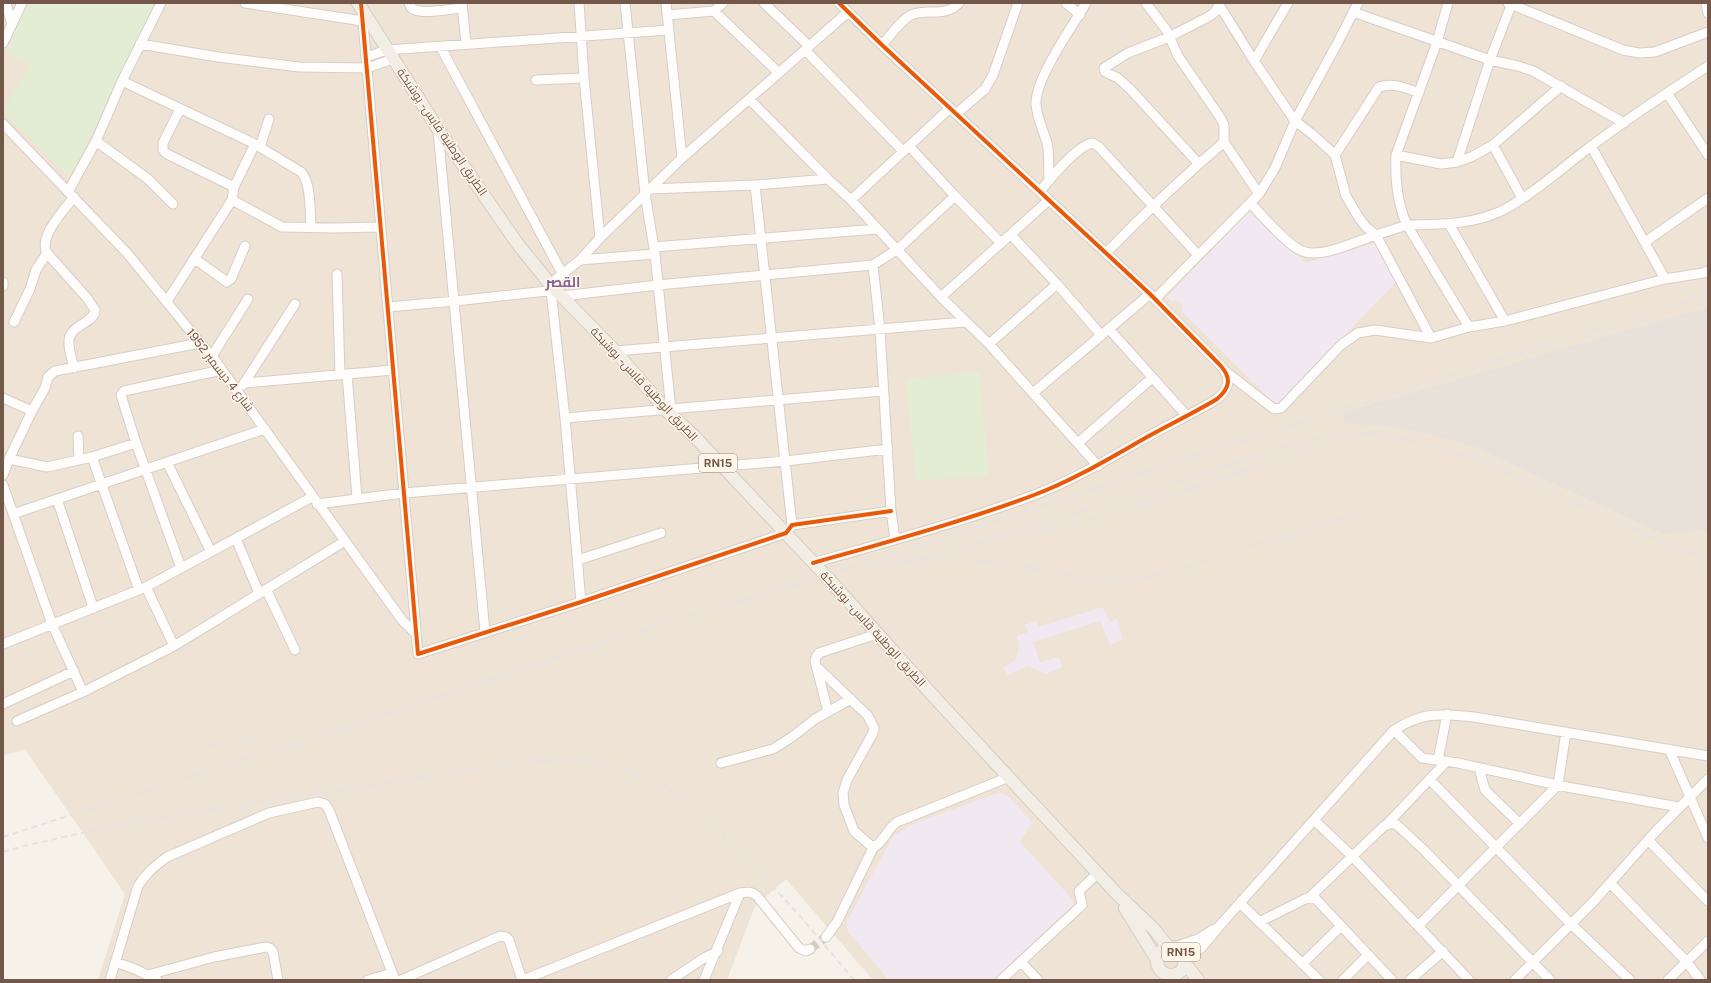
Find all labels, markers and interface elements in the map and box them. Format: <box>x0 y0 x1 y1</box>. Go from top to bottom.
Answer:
street label: الطريق الوطنية قابس - بوشبكة <box>394 66 490 198</box>
district label: القصر <box>545 274 580 291</box>
street label: الطريق الوطنية قابس - بوشبكة <box>587 324 701 444</box>
street label: شارع 4 ديسمبر 1952 <box>183 326 257 415</box>
road number: RN15 <box>699 454 737 472</box>
street label: الطريق الوطنية قابس - بوشبكة <box>817 568 929 690</box>
road number: RN15 <box>1162 943 1200 961</box>

